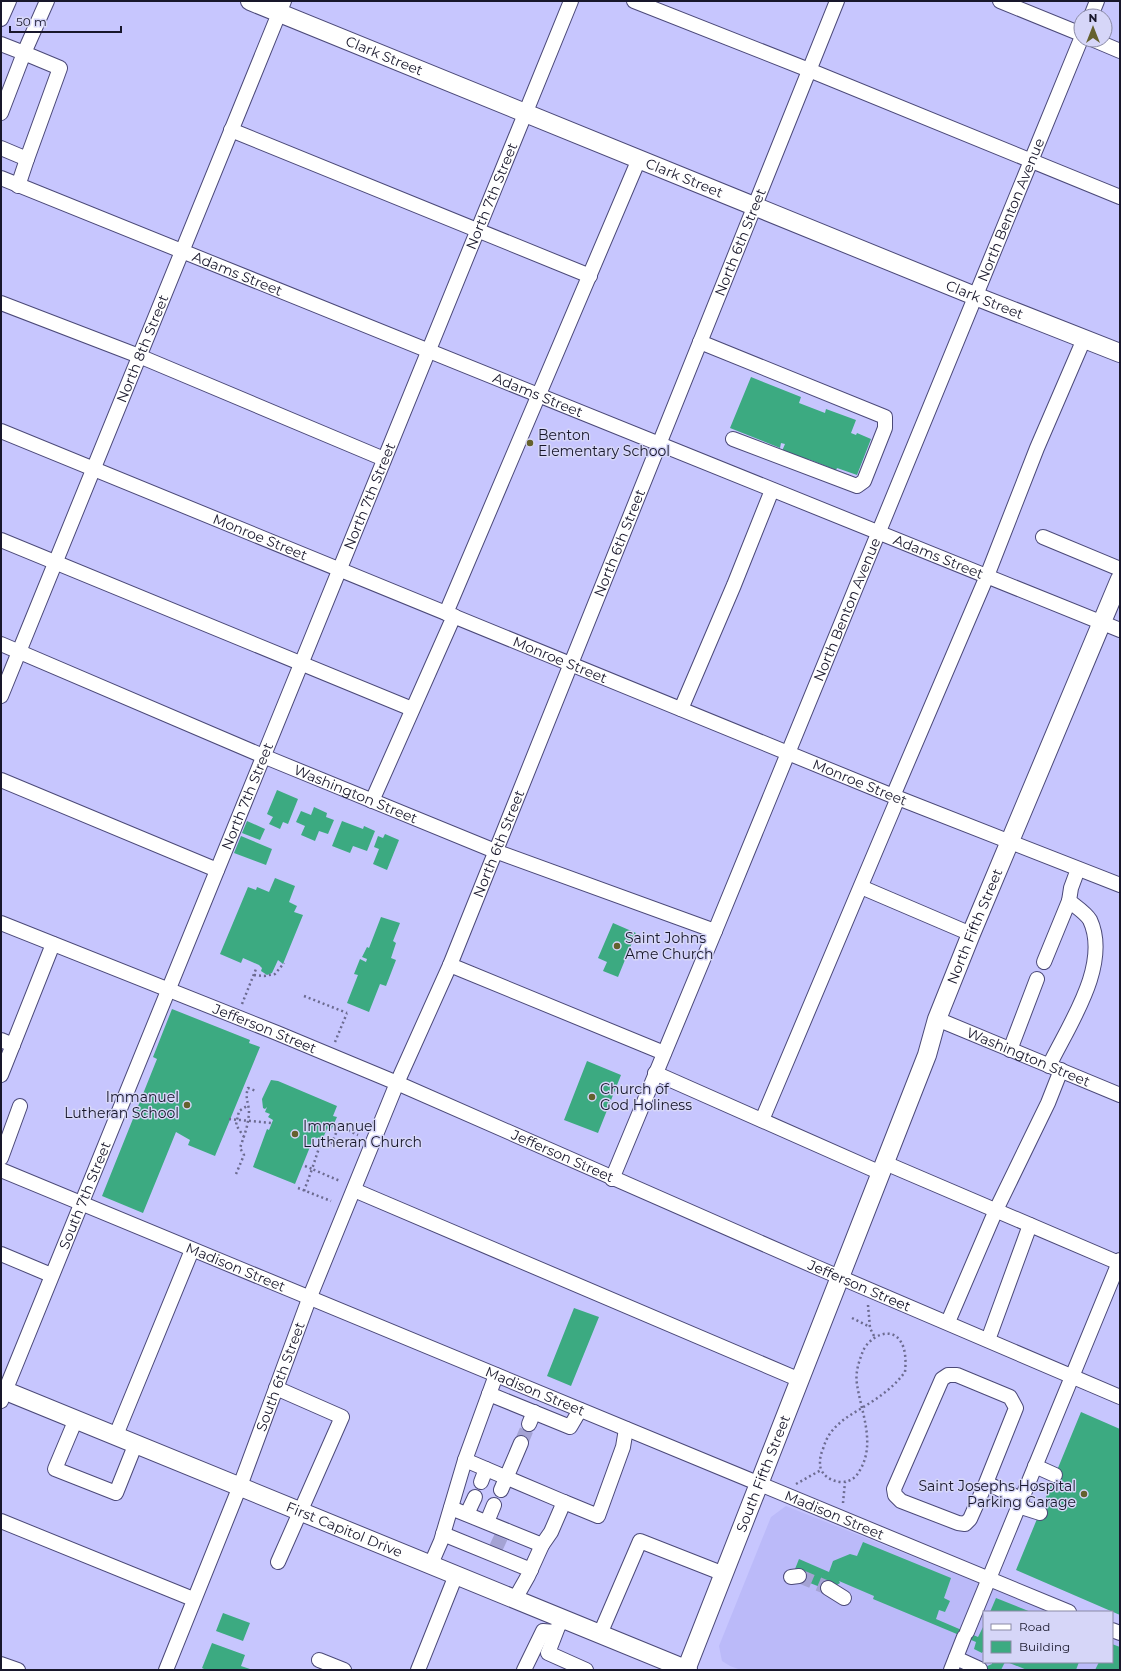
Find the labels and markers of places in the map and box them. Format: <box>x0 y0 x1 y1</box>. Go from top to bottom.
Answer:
place label: Benton Elementary School <box>538 426 670 460</box>
marker: Benton Elementary School <box>525 438 535 448</box>
place label: Saint Johns Ame Church <box>625 929 714 963</box>
marker: Saint Johns Ame Church <box>612 941 622 951</box>
place label: Church of God Holiness <box>600 1080 692 1114</box>
place label: Immanuel Lutheran School <box>64 1088 179 1122</box>
marker: Church of God Holiness <box>587 1092 597 1102</box>
marker: Immanuel Lutheran School <box>182 1100 192 1110</box>
place label: Immanuel Lutheran Church <box>303 1117 422 1151</box>
marker: Immanuel Lutheran Church <box>290 1129 300 1139</box>
place label: Saint Josephs Hospital Parking Garage <box>918 1477 1076 1511</box>
marker: Saint Josephs Hospital Parking Garage <box>1079 1489 1089 1499</box>

